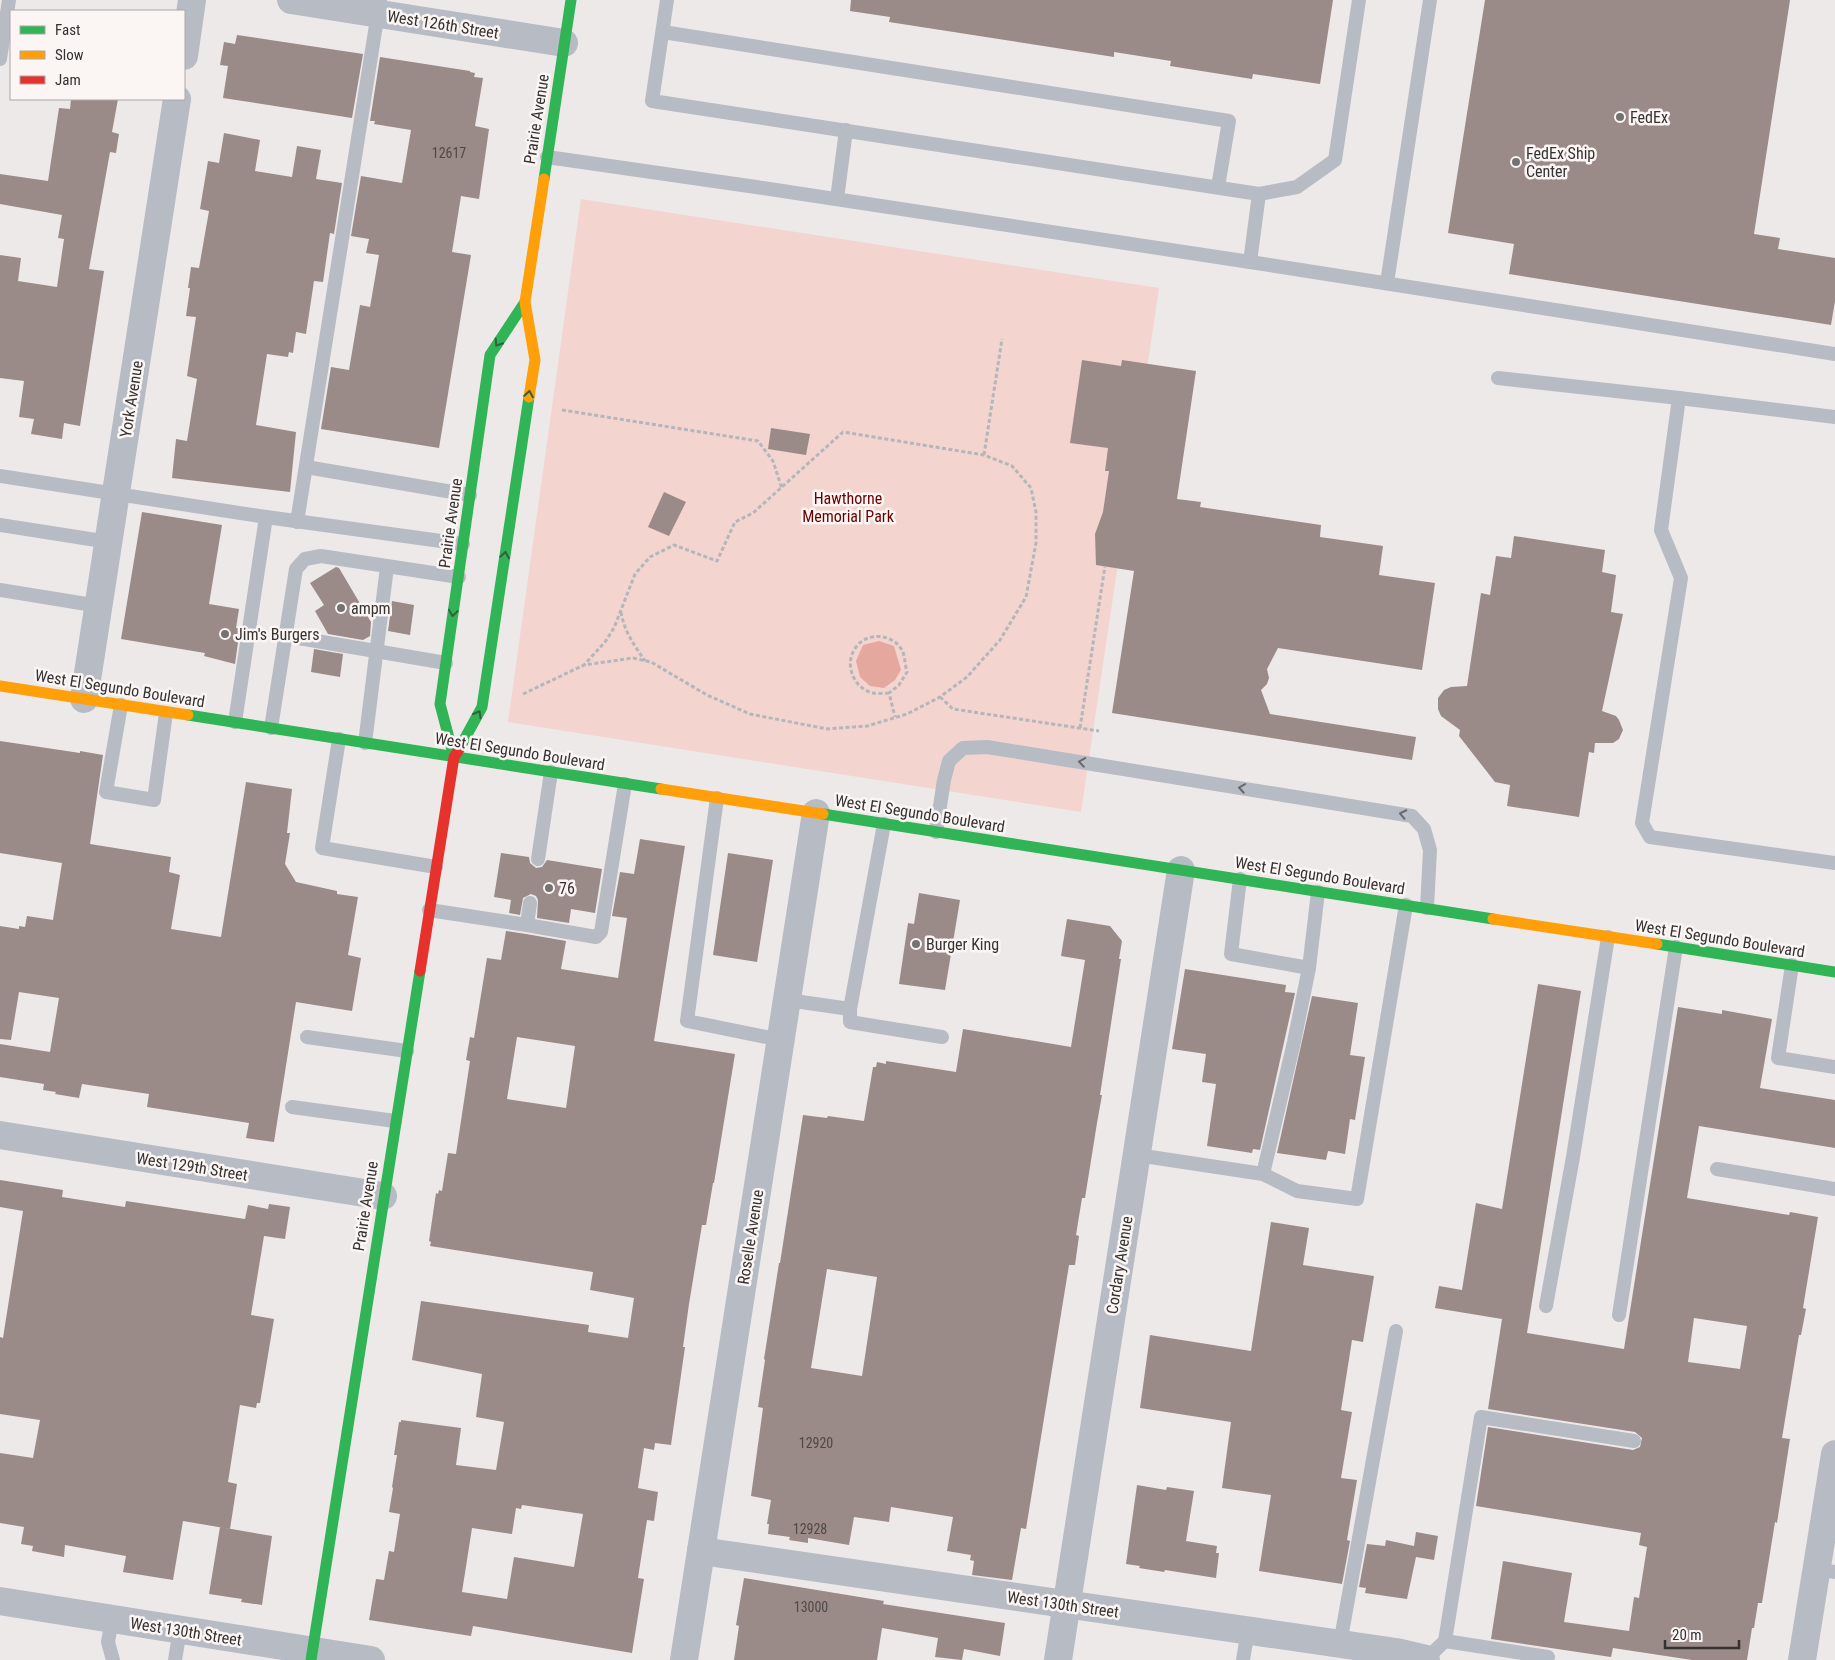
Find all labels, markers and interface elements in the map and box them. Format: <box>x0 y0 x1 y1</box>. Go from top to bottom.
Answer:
street label: West 126th Street <box>386 6 500 43</box>
legend <box>10 10 185 100</box>
text: Fast <box>55 21 80 39</box>
text: Slow <box>55 46 84 64</box>
text: Jam <box>55 71 81 89</box>
street label: Prairie Avenue <box>520 73 553 165</box>
place label: FedEx <box>1630 108 1668 127</box>
marker: FedEx <box>1614 111 1626 123</box>
place label: FedEx Ship Center <box>1526 144 1595 181</box>
house number: 12617 <box>432 145 466 161</box>
marker: FedEx Ship Center <box>1510 156 1522 168</box>
one-way arrow <box>495 337 504 346</box>
street label: York Avenue <box>116 359 147 439</box>
one-way arrow <box>524 390 534 398</box>
street label: Prairie Avenue <box>435 477 466 569</box>
park label: Hawthorne Memorial Park <box>802 489 895 526</box>
one-way arrow <box>499 550 509 559</box>
place label: ampm <box>351 599 391 618</box>
marker: ampm <box>335 602 347 614</box>
one-way arrow <box>449 608 459 617</box>
place label: Jim's Burgers <box>235 625 320 644</box>
marker: Jim's Burgers <box>219 628 231 640</box>
street label: West El Segundo Boulevard <box>34 666 206 711</box>
one-way arrow <box>471 711 481 720</box>
street label: West El Segundo Boulevard <box>434 729 606 774</box>
one-way arrow <box>1077 758 1086 768</box>
one-way arrow <box>1238 783 1246 794</box>
street label: West El Segundo Boulevard <box>834 791 1006 836</box>
one-way arrow <box>1398 809 1407 820</box>
street label: West El Segundo Boulevard <box>1234 853 1406 898</box>
place label: 76 <box>559 879 575 898</box>
marker: 76 <box>543 882 555 894</box>
street label: West El Segundo Boulevard <box>1634 916 1806 961</box>
place label: Burger King <box>926 935 999 954</box>
marker: Burger King <box>910 938 922 950</box>
street label: West 129th Street <box>135 1148 249 1185</box>
street label: Prairie Avenue <box>349 1160 382 1252</box>
street label: Roselle Avenue <box>734 1188 767 1286</box>
street label: Cordary Avenue <box>1102 1215 1137 1315</box>
house number: 12920 <box>799 1435 833 1451</box>
house number: 12928 <box>793 1521 827 1537</box>
street label: West 130th Street <box>1006 1587 1120 1622</box>
house number: 13000 <box>794 1599 828 1615</box>
street label: West 130th Street <box>129 1613 243 1650</box>
scale bar <box>1665 1618 1739 1650</box>
text: 20 m <box>1672 1626 1702 1644</box>

